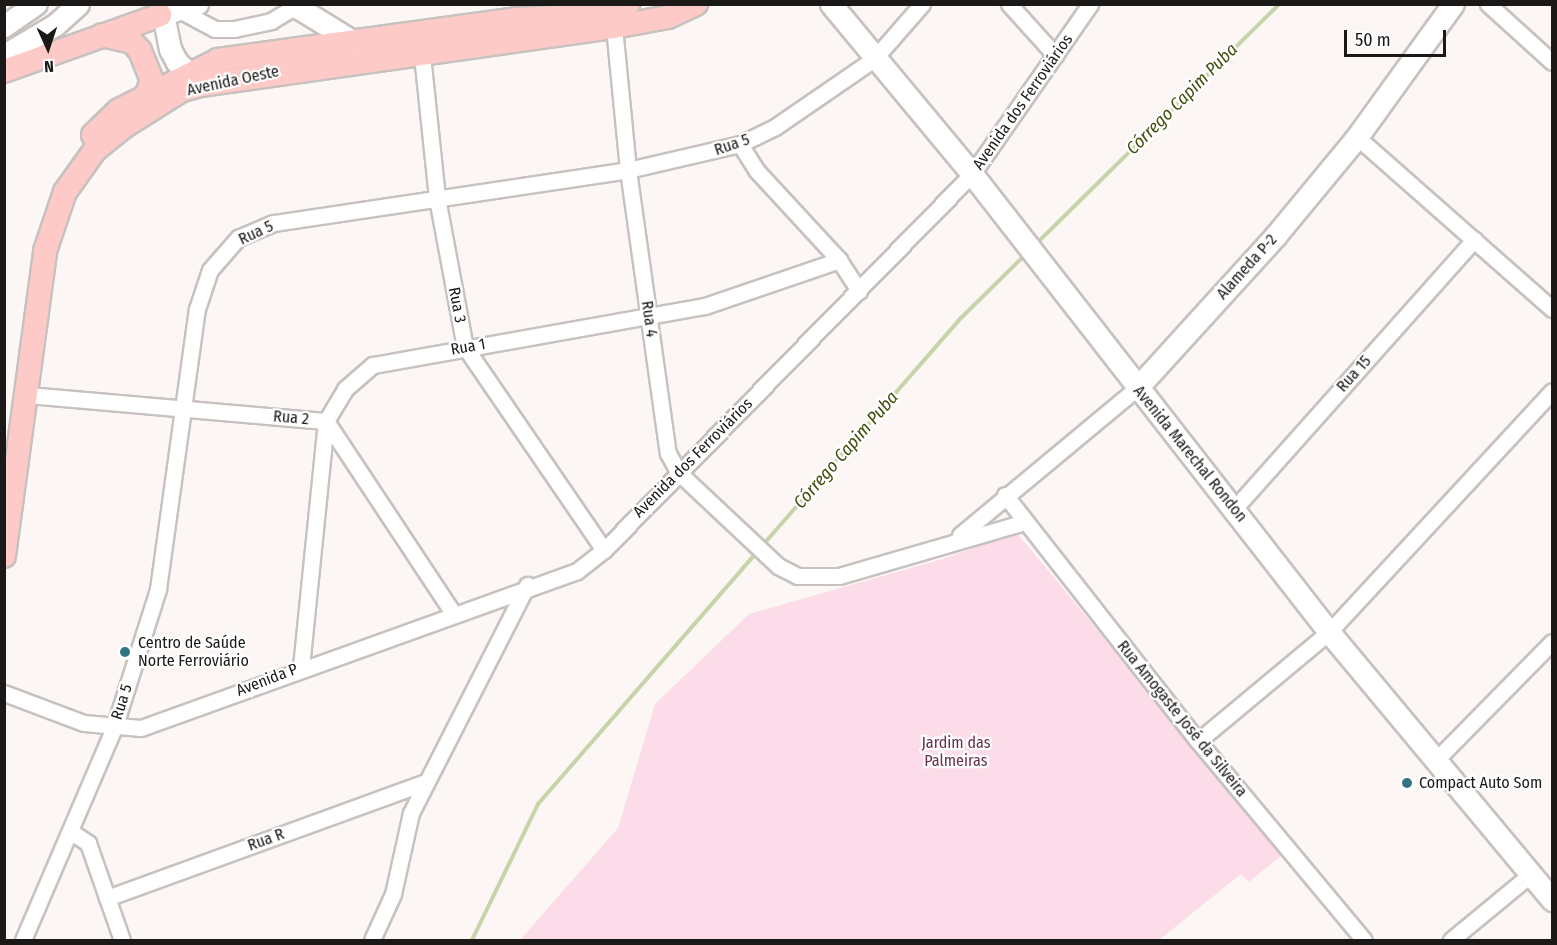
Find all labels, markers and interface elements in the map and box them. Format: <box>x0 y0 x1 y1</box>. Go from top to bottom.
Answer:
north arrow <box>18 18 78 78</box>
scale bar <box>1347 18 1449 56</box>
text: 50 m <box>1355 29 1391 51</box>
street label: Avenida dos Ferroviários <box>969 31 1077 173</box>
water label: Córrego Capim Puba <box>1122 39 1242 159</box>
text: N <box>44 57 54 76</box>
street label: Avenida Oeste <box>185 62 281 100</box>
street label: Rua 5 <box>712 130 752 160</box>
street label: Rua 5 <box>236 217 276 249</box>
street label: Alameda P-2 <box>1213 231 1281 303</box>
street label: Rua 3 <box>444 286 470 324</box>
street label: Rua 4 <box>637 300 661 338</box>
street label: Rua 1 <box>449 335 487 359</box>
street label: Rua 15 <box>1333 352 1375 396</box>
street label: Avenida Marechal Rondon <box>1129 382 1251 526</box>
water label: Córrego Capim Puba <box>789 387 903 513</box>
street label: Avenida dos Ferroviários <box>629 394 757 522</box>
street label: Rua 2 <box>272 407 310 429</box>
place label: Centro de Saúde Norte Ferroviário <box>138 633 249 671</box>
street label: Rua Amogaste José da Silveira <box>1113 637 1251 801</box>
marker: Centro de Saúde Norte Ferroviário <box>116 643 134 661</box>
street label: Avenida P <box>234 660 300 700</box>
street label: Rua 5 <box>107 682 137 722</box>
park label: Jardim das Palmeiras <box>921 733 991 771</box>
place label: Compact Auto Som <box>1419 773 1542 793</box>
marker: Compact Auto Som <box>1400 776 1414 790</box>
street label: Rua R <box>245 825 287 855</box>

